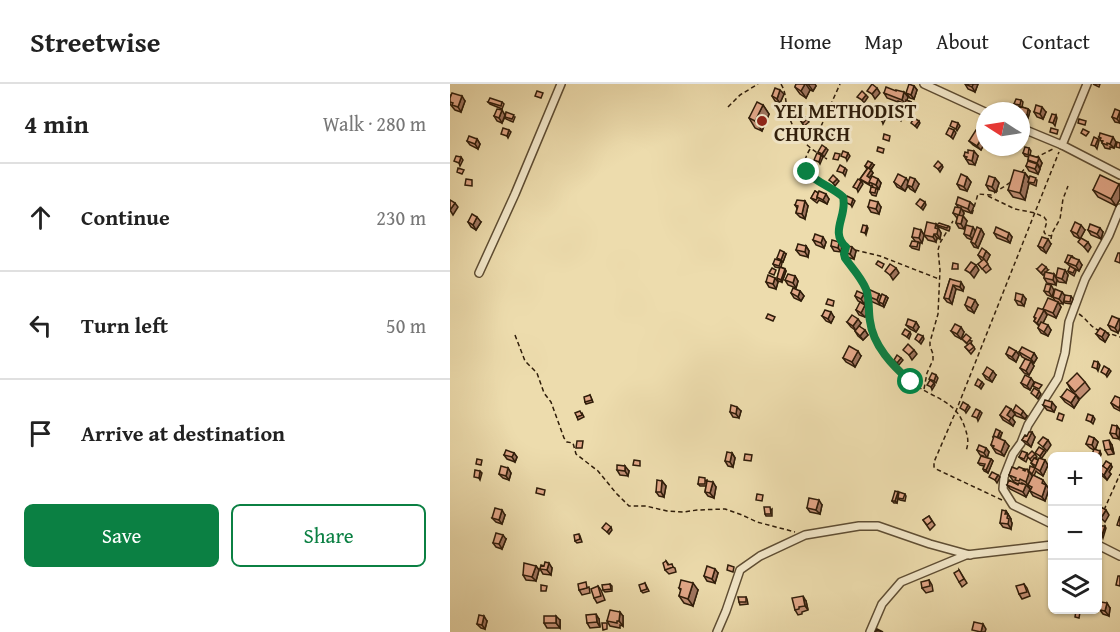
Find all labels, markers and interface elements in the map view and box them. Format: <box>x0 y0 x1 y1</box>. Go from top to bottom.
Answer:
text: Streetwise <box>30 21 160 62</box>
text: Home <box>780 26 831 57</box>
text: Map <box>864 26 903 57</box>
text: About <box>936 26 989 57</box>
text: Contact <box>1022 26 1090 57</box>
place label: YEI METHODIST CHURCH <box>774 96 917 148</box>
north arrow <box>976 102 1030 156</box>
text: 4 min <box>24 104 89 143</box>
text: Walk · 280 m <box>323 109 426 138</box>
marker: YEI METHODIST CHURCH <box>755 114 769 128</box>
route end <box>793 158 819 184</box>
icon: ahead <box>24 201 57 234</box>
text: Continue <box>81 201 170 233</box>
text: 230 m <box>376 203 426 232</box>
icon: left <box>24 309 57 342</box>
text: Turn left <box>81 309 168 341</box>
text: 50 m <box>386 311 426 340</box>
route start <box>897 368 923 394</box>
icon: arrive <box>24 417 57 450</box>
text: Arrive at destination <box>81 417 285 449</box>
map controls <box>1048 452 1102 614</box>
button: + <box>1048 452 1102 506</box>
button: Save <box>24 504 219 567</box>
button: Share <box>231 504 426 567</box>
button: − <box>1048 506 1102 560</box>
button: layers <box>1048 560 1102 614</box>

